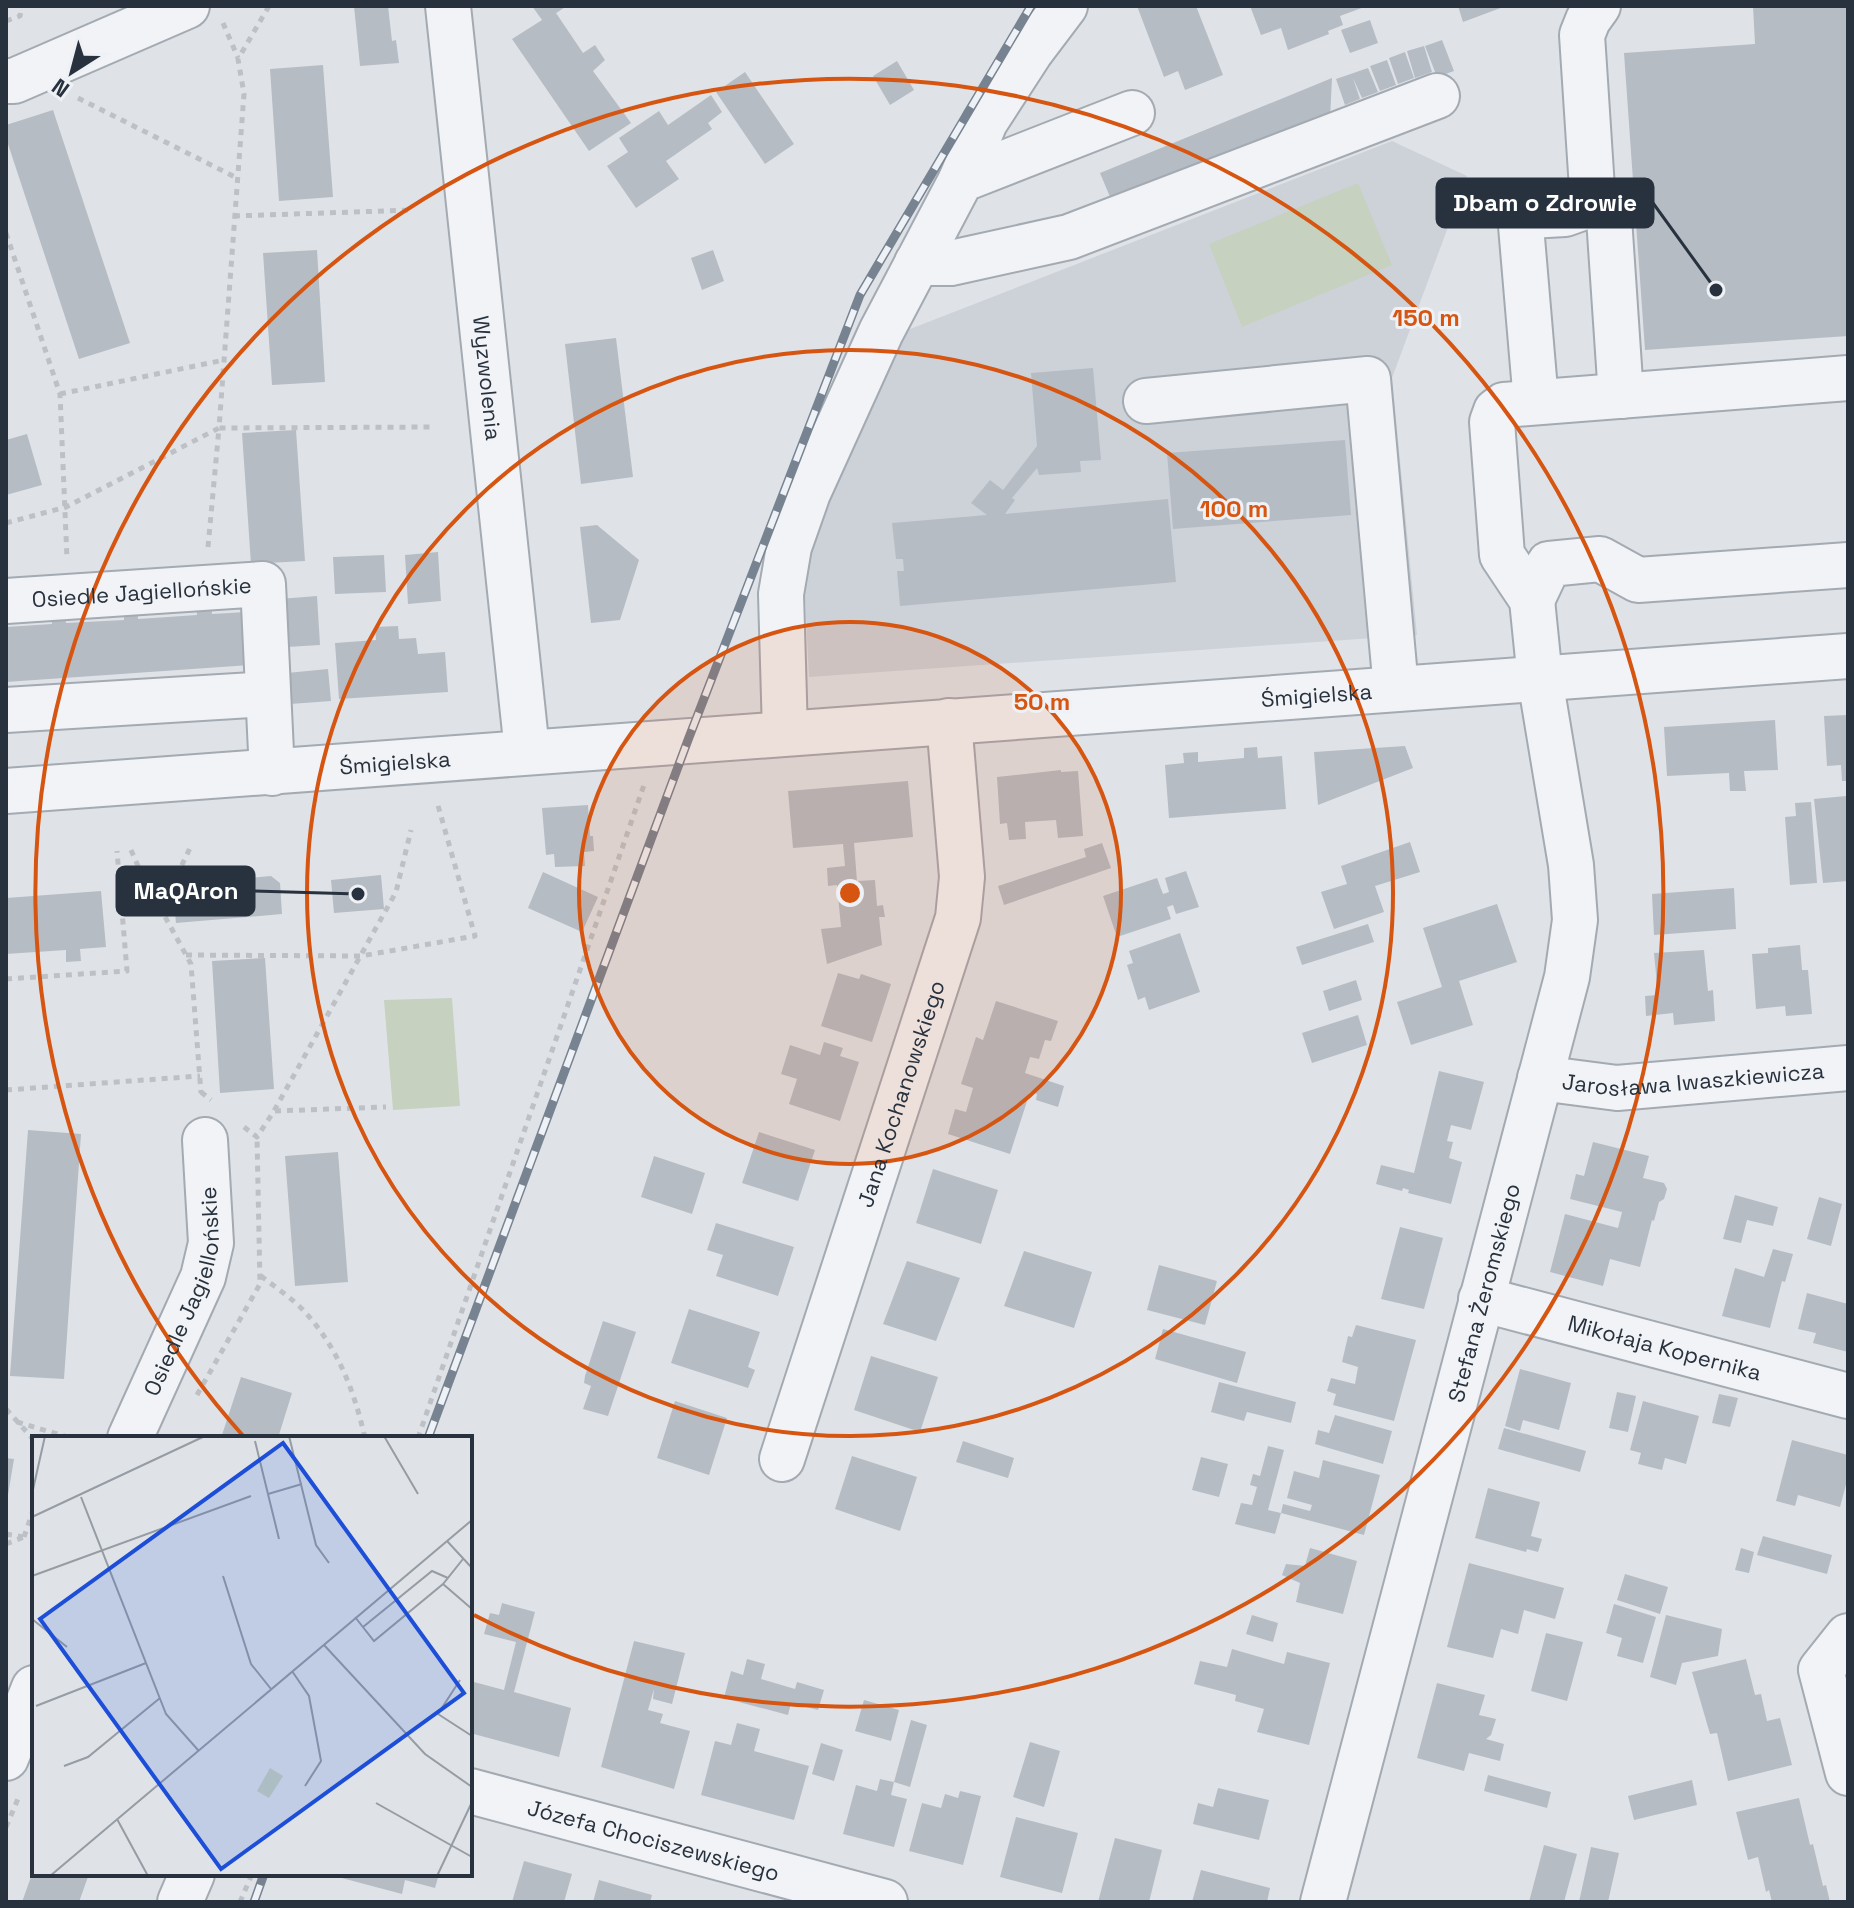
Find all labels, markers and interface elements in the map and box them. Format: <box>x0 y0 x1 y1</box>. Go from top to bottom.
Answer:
north arrow <box>32 32 112 112</box>
text: N <box>46 73 74 104</box>
callout: Dbam o Zdrowie <box>1437 179 1653 227</box>
text: Dbam o Zdrowie <box>1453 187 1637 218</box>
text: 150 m <box>1392 302 1460 333</box>
street label: Wyzwolenia <box>467 314 508 442</box>
text: 100 m <box>1200 493 1268 524</box>
street label: Osiedle Jagiellońskie <box>31 571 252 613</box>
street label: Śmigielska <box>1260 677 1374 713</box>
text: 50 m <box>1014 686 1070 717</box>
street label: Śmigielska <box>338 744 452 781</box>
callout: MaQAron <box>117 867 254 915</box>
text: MaQAron <box>134 875 238 906</box>
centre of rings <box>836 879 864 907</box>
street label: Jana Kochanowskiego <box>851 977 951 1211</box>
street label: Jarosława Iwaszkiewicza <box>1561 1056 1826 1102</box>
street label: Stefana Żeromskiego <box>1441 1180 1526 1405</box>
street label: Osiedle Jagiellońskie <box>137 1186 225 1400</box>
street label: Mikołaja Kopernika <box>1565 1309 1765 1387</box>
inset map <box>32 1436 472 1876</box>
street label: Józefa Chociszewskiego <box>525 1793 783 1887</box>

